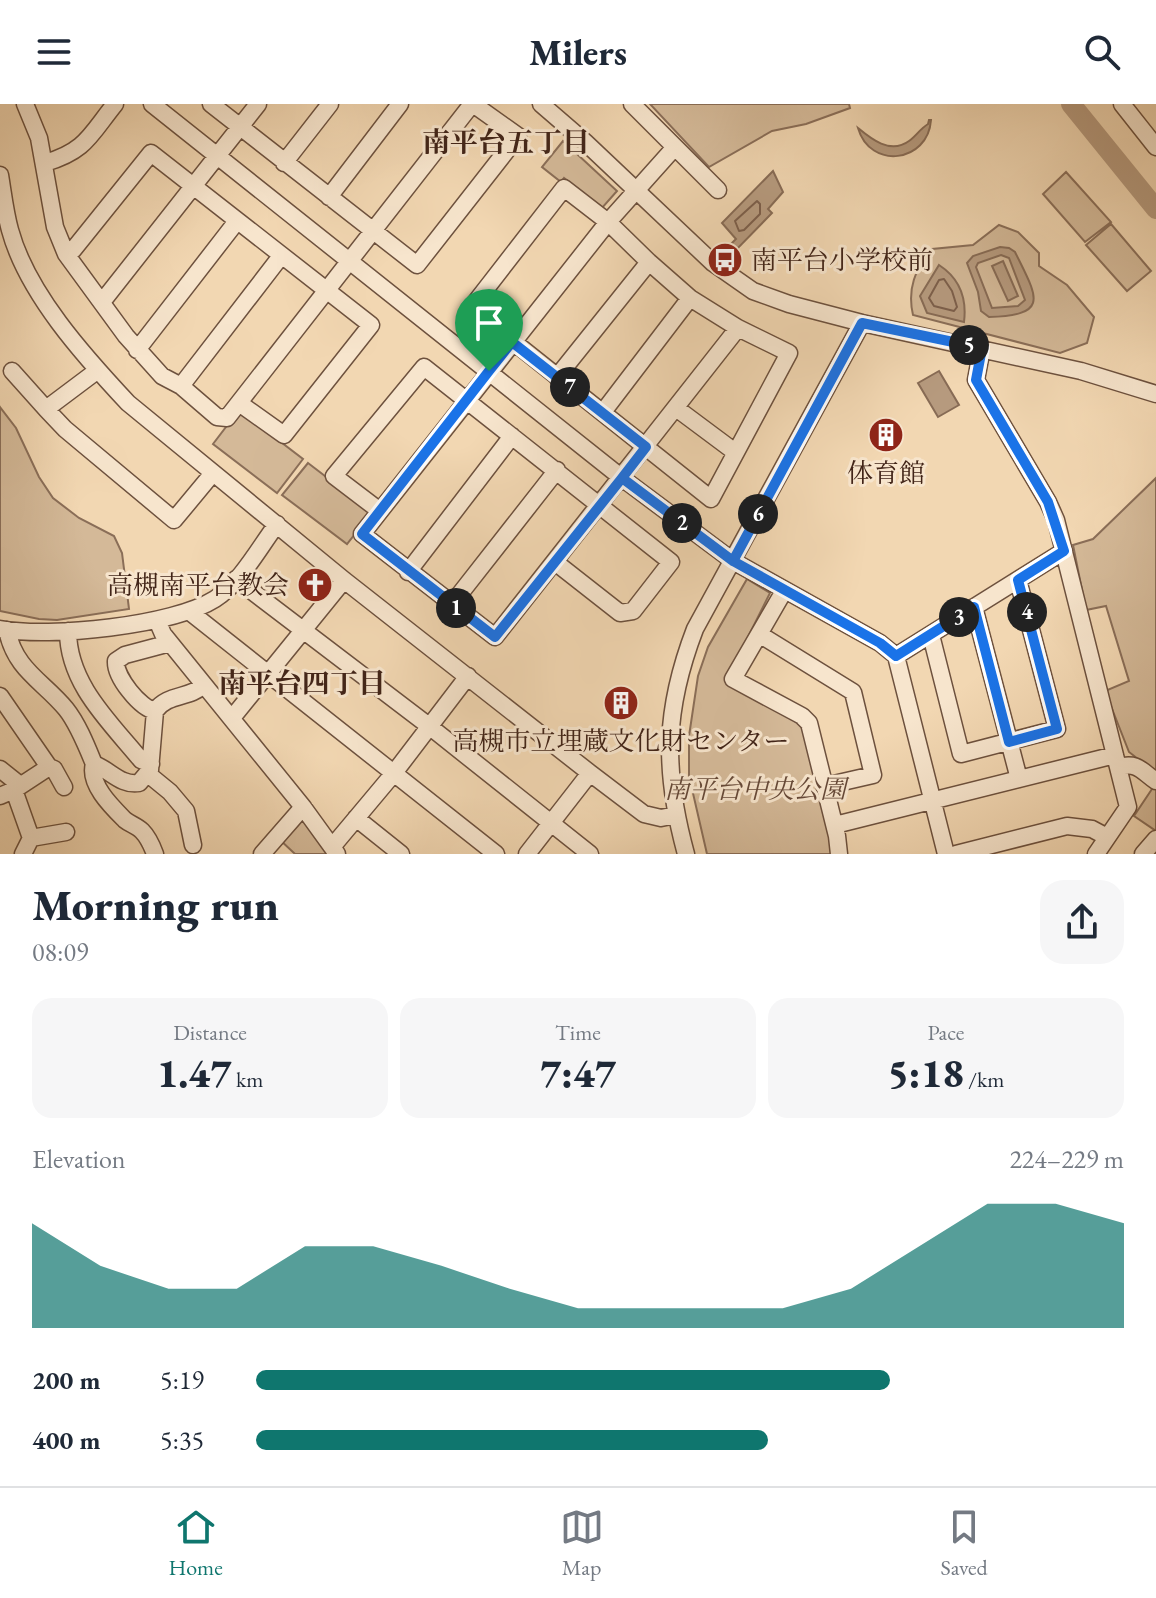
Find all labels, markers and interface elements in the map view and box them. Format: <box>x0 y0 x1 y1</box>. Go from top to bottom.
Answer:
text: Milers <box>529 29 627 76</box>
icon: menu <box>32 30 76 74</box>
icon: search <box>1080 30 1124 74</box>
district label: 南平台五丁目 <box>422 124 590 160</box>
bus stop icon: 南平台小学校前 <box>706 241 744 279</box>
place label: 南平台小学校前 <box>751 243 933 277</box>
pin <box>455 289 523 371</box>
icon: arrive <box>467 301 511 345</box>
pin: 5 <box>949 325 989 365</box>
text: 5 <box>963 330 975 359</box>
pin: 7 <box>550 367 590 407</box>
text: 7 <box>564 372 576 401</box>
building icon: 体育館 <box>867 416 905 454</box>
place label: 体育館 <box>847 456 925 490</box>
pin: 6 <box>738 494 778 534</box>
text: 6 <box>752 499 764 528</box>
pin: 2 <box>662 503 702 543</box>
text: 2 <box>676 508 688 537</box>
church icon: 高槻南平台教会 <box>296 566 334 604</box>
place label: 高槻南平台教会 <box>107 568 289 602</box>
pin: 1 <box>436 588 476 628</box>
pin: 4 <box>1007 592 1047 632</box>
text: 1 <box>450 593 462 622</box>
pin: 3 <box>939 597 979 637</box>
text: 4 <box>1021 597 1033 626</box>
text: 3 <box>953 602 965 631</box>
district label: 南平台四丁目 <box>218 665 386 701</box>
building icon: 高槻市立埋蔵文化財センター <box>602 684 640 722</box>
place label: 高槻市立埋蔵文化財センター <box>453 724 789 758</box>
park label: 南平台中央公園 <box>664 772 850 806</box>
text: Morning run <box>32 876 279 933</box>
button: share <box>1040 880 1124 964</box>
text: 08:09 <box>32 935 88 969</box>
text: Distance <box>173 1018 247 1047</box>
text: Time <box>555 1018 601 1047</box>
text: Pace <box>928 1018 964 1047</box>
text: 1.47 <box>157 1047 232 1099</box>
text: 7:47 <box>540 1047 616 1099</box>
text: 5:18 <box>888 1047 964 1099</box>
text: km <box>232 1065 263 1094</box>
text: /km <box>964 1065 1005 1094</box>
text: Elevation <box>32 1142 126 1176</box>
text: 224–229 m <box>1009 1142 1124 1176</box>
text: 200 m <box>32 1363 100 1397</box>
text: 5:19 <box>160 1363 204 1397</box>
text: 400 m <box>32 1423 100 1457</box>
text: 5:35 <box>160 1423 204 1457</box>
tab: Home <box>168 1505 223 1582</box>
tab: Map <box>560 1505 604 1582</box>
tab: Saved <box>940 1505 988 1582</box>

